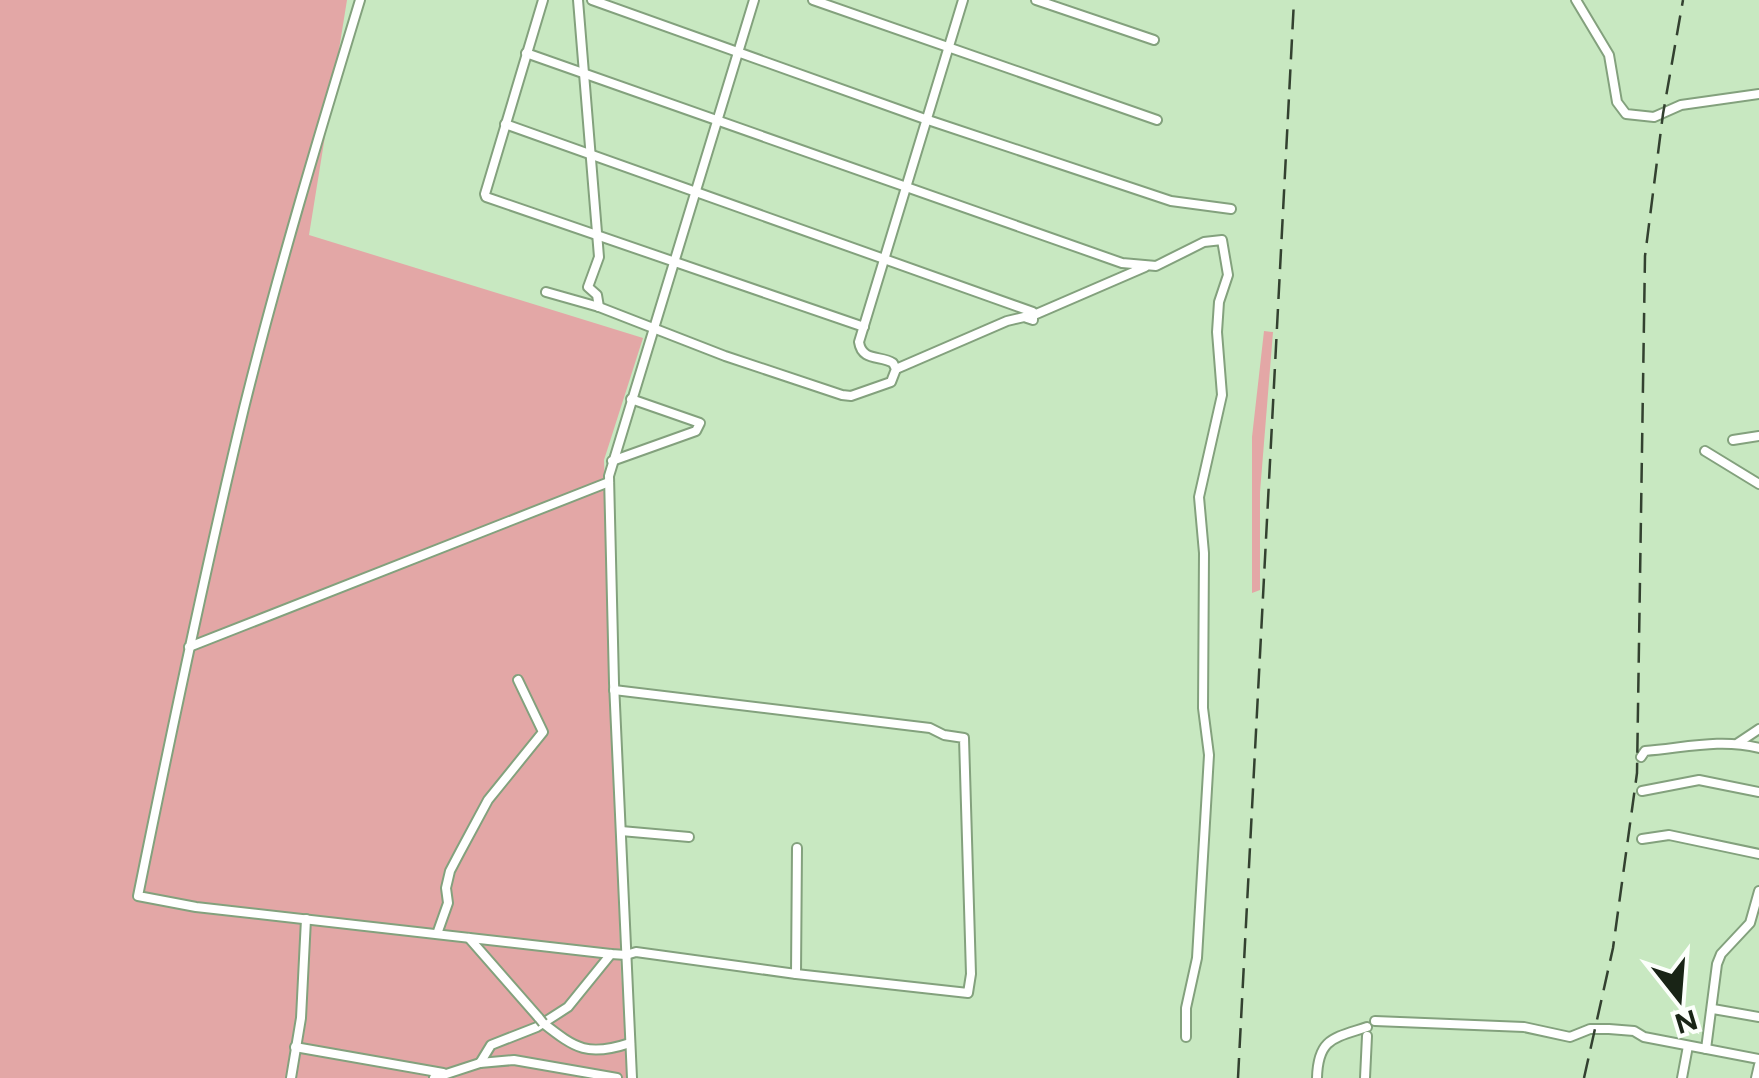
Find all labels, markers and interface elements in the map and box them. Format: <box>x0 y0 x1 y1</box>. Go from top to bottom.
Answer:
north arrow <box>1629 948 1729 1048</box>
text: N <box>1671 1002 1702 1041</box>

